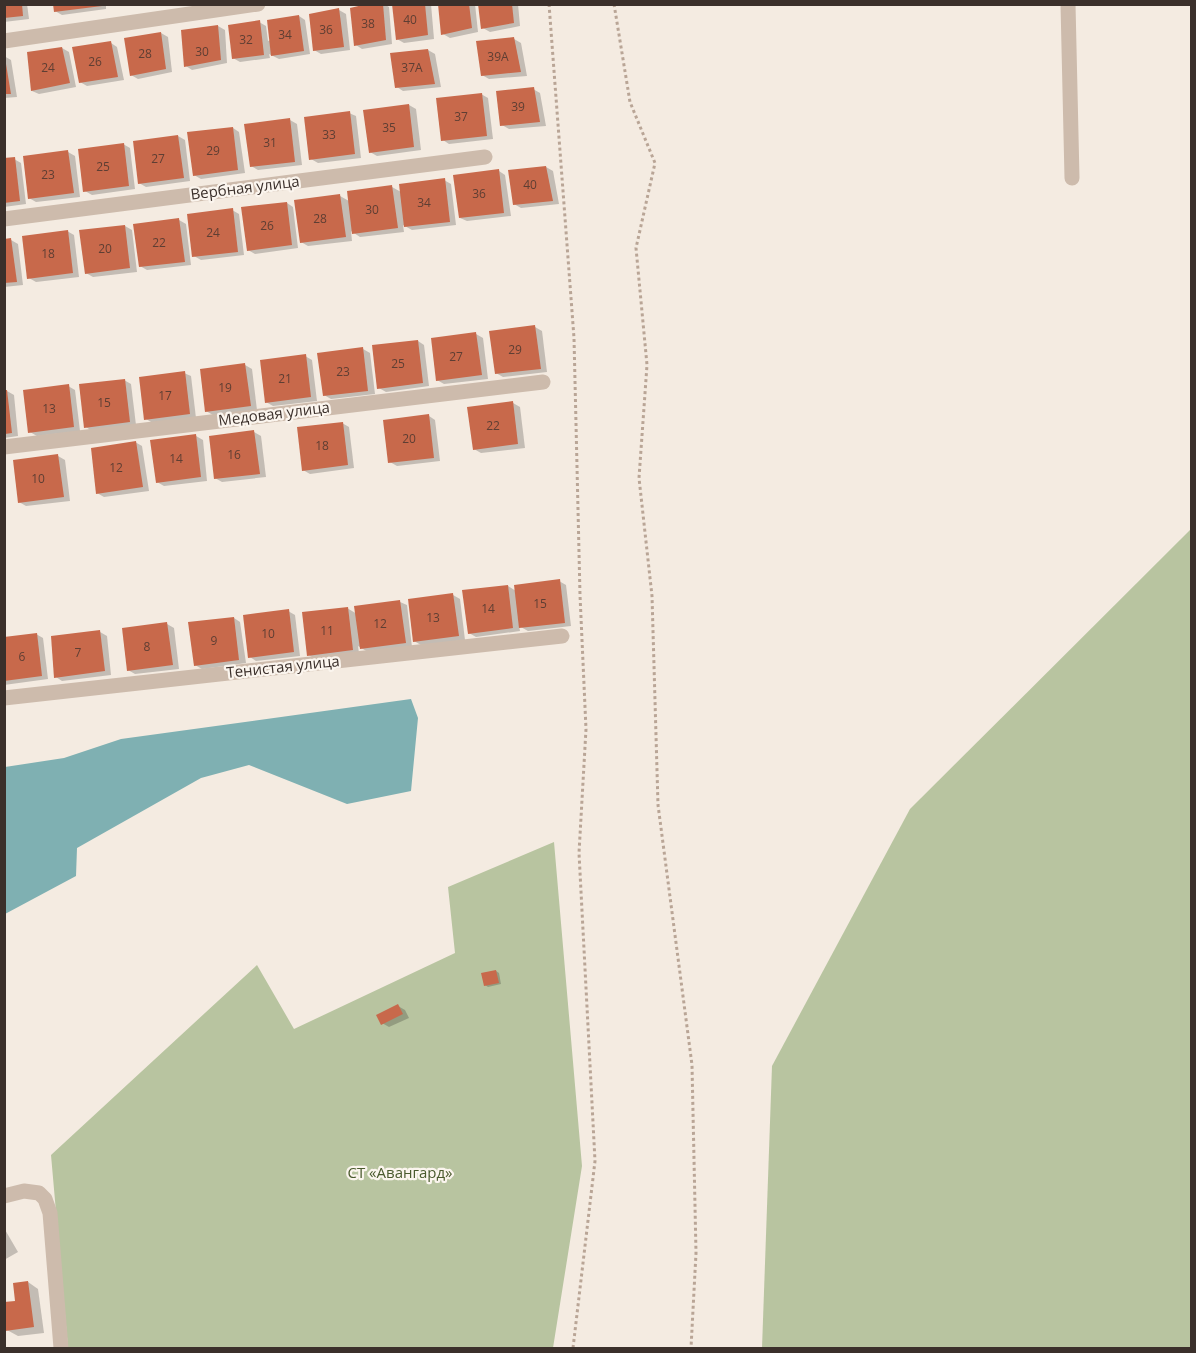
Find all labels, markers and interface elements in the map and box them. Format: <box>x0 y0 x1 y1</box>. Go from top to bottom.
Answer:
house number: 40 <box>403 11 417 28</box>
house number: 38 <box>361 15 375 32</box>
house number: 36 <box>319 21 333 38</box>
house number: 34 <box>278 26 292 43</box>
house number: 32 <box>239 31 253 48</box>
house number: 30 <box>195 43 209 60</box>
house number: 28 <box>138 45 152 62</box>
house number: 39А <box>487 48 509 65</box>
house number: 26 <box>88 53 102 70</box>
house number: 24 <box>41 59 55 76</box>
house number: 37А <box>401 59 423 76</box>
house number: 39 <box>511 98 525 115</box>
house number: 37 <box>454 108 468 125</box>
house number: 35 <box>382 119 396 136</box>
house number: 33 <box>322 126 336 143</box>
house number: 31 <box>263 134 277 151</box>
house number: 29 <box>206 142 220 159</box>
house number: 27 <box>151 150 165 167</box>
house number: 25 <box>96 158 110 175</box>
house number: 23 <box>41 166 55 183</box>
street label: Вербная улица <box>189 170 300 204</box>
house number: 40 <box>523 176 537 193</box>
house number: 36 <box>472 185 486 202</box>
house number: 34 <box>417 194 431 211</box>
house number: 30 <box>365 201 379 218</box>
house number: 28 <box>313 210 327 227</box>
house number: 26 <box>260 217 274 234</box>
house number: 24 <box>206 224 220 241</box>
house number: 22 <box>152 234 166 251</box>
house number: 20 <box>98 240 112 257</box>
house number: 18 <box>41 245 55 262</box>
house number: 29 <box>508 341 522 358</box>
house number: 27 <box>449 348 463 365</box>
house number: 25 <box>391 355 405 372</box>
house number: 23 <box>336 363 350 380</box>
house number: 21 <box>278 370 292 387</box>
house number: 19 <box>218 379 232 396</box>
house number: 17 <box>158 387 172 404</box>
house number: 15 <box>97 394 111 411</box>
street label: Медовая улица <box>217 396 331 430</box>
house number: 13 <box>42 400 56 417</box>
house number: 22 <box>486 417 500 434</box>
house number: 20 <box>402 430 416 447</box>
house number: 18 <box>315 437 329 454</box>
house number: 16 <box>227 446 241 463</box>
house number: 14 <box>169 450 183 467</box>
house number: 12 <box>109 459 123 476</box>
house number: 10 <box>31 470 45 487</box>
house number: 15 <box>533 595 547 612</box>
house number: 14 <box>481 600 495 617</box>
house number: 13 <box>426 609 440 626</box>
house number: 12 <box>373 615 387 632</box>
house number: 11 <box>320 622 334 639</box>
house number: 10 <box>261 625 275 642</box>
house number: 9 <box>211 632 218 649</box>
house number: 8 <box>144 638 151 655</box>
house number: 7 <box>75 644 82 661</box>
house number: 6 <box>19 648 26 665</box>
street label: Тенистая улица <box>225 650 341 682</box>
park label: СТ «Авангард» <box>348 1162 453 1182</box>

